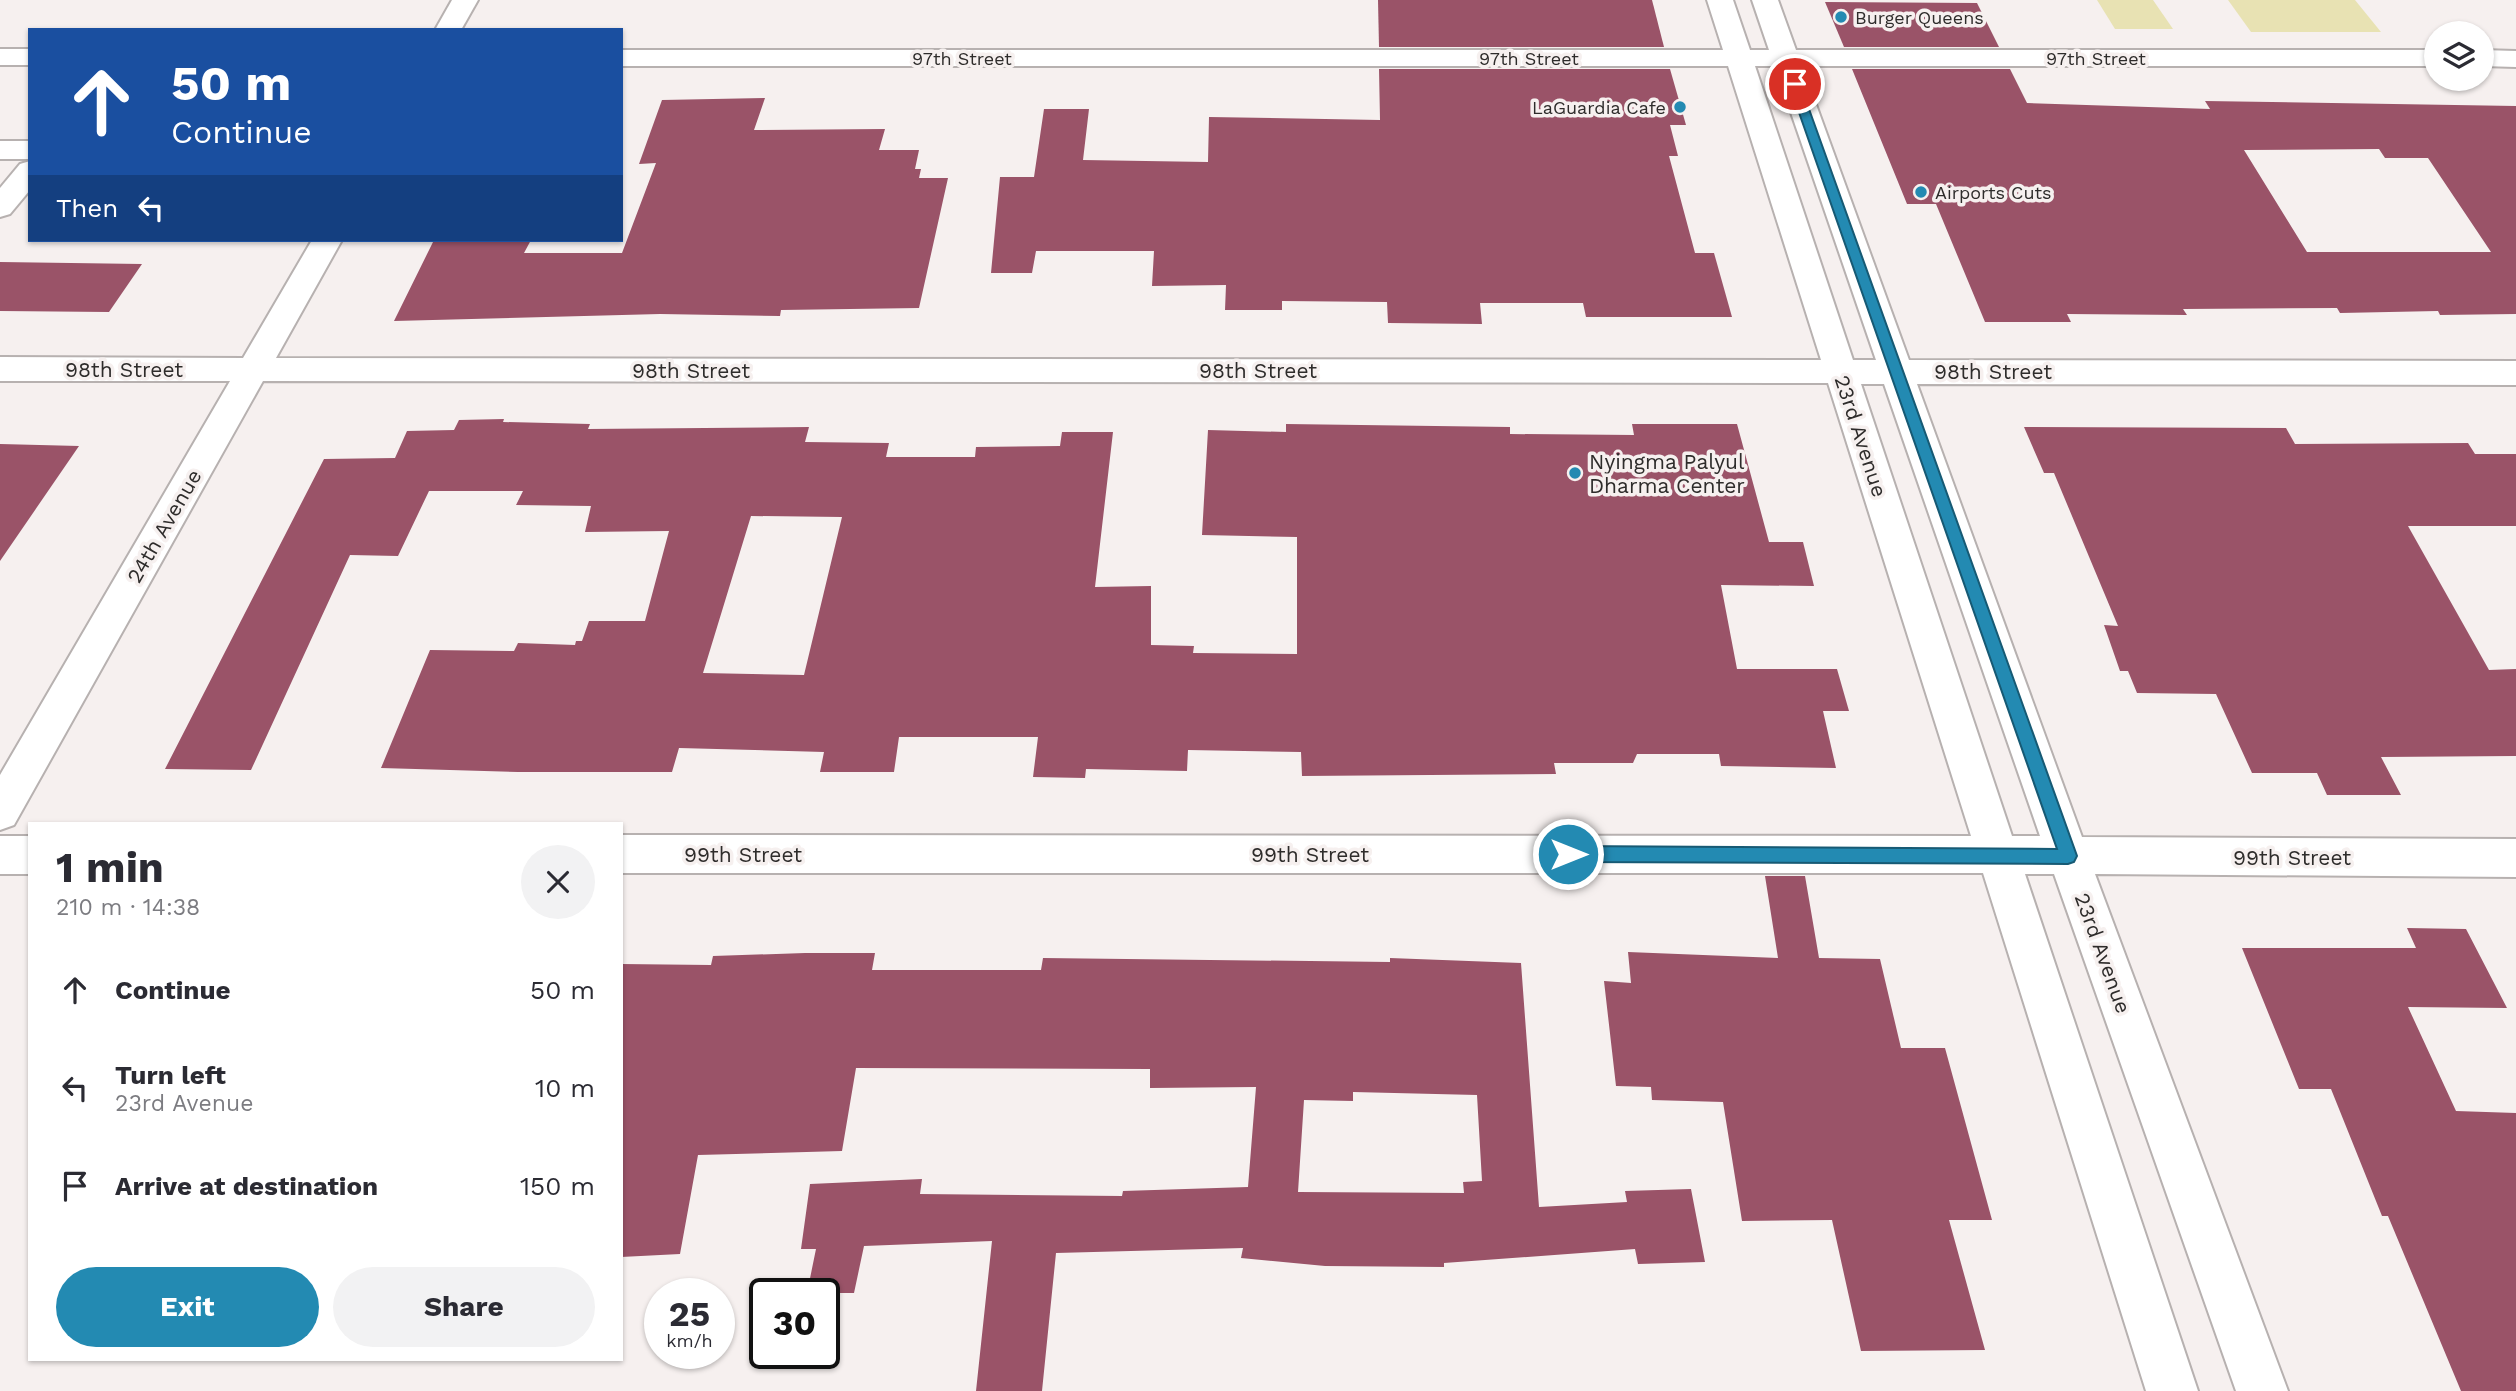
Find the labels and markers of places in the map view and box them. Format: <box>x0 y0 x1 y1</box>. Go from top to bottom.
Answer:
place label: Burger Queens <box>1855 7 1984 28</box>
marker: Burger Queens <box>1833 9 1849 25</box>
pin <box>1765 54 1825 114</box>
place label: LaGuardia Cafe <box>1532 97 1666 118</box>
marker: LaGuardia Cafe <box>1672 99 1688 115</box>
place label: Airports Cuts <box>1935 182 2052 203</box>
marker: Airports Cuts <box>1913 184 1929 200</box>
place label: Nyingma Palyul Dharma Center <box>1589 449 1745 498</box>
marker: Nyingma Palyul Dharma Center <box>1567 465 1583 481</box>

